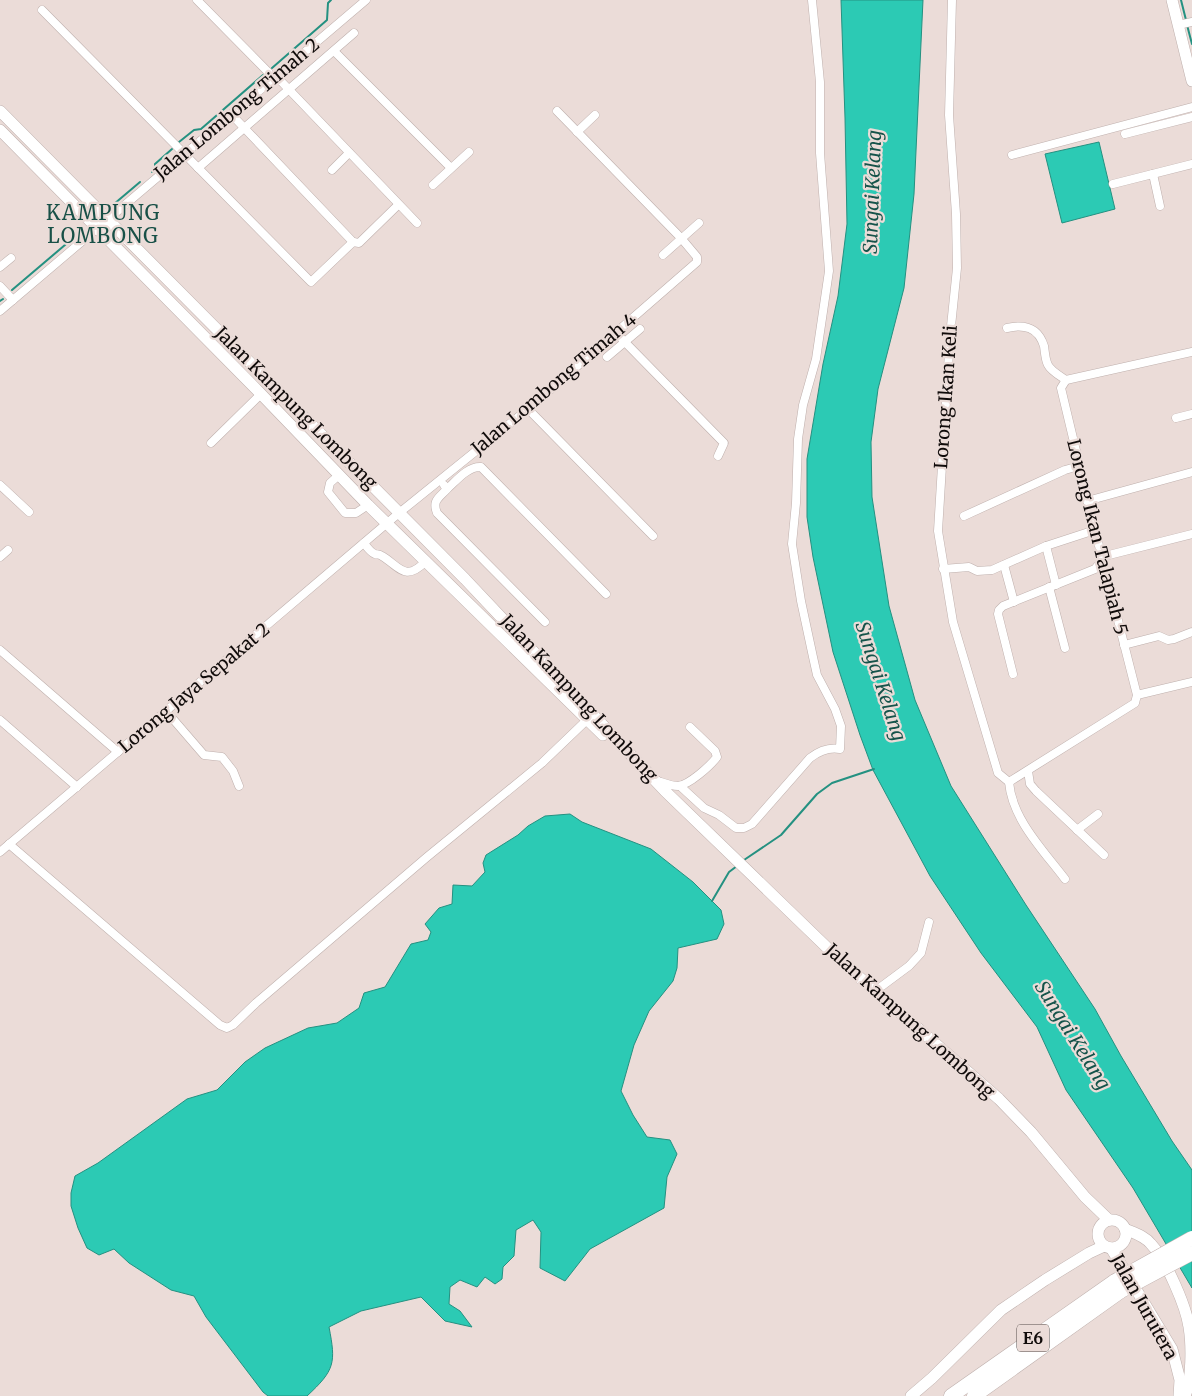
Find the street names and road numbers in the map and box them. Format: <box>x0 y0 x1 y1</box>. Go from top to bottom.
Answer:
street label: Jalan Lombong Timah 2 <box>149 33 324 185</box>
street label: Jalan Lombong Timah 4 <box>466 308 641 460</box>
street label: Jalan Kampung Lombong <box>210 321 383 494</box>
street label: Lorong Ikan Keli <box>929 324 962 470</box>
street label: Lorong Ikan Talapiah 5 <box>1062 437 1133 637</box>
street label: Jalan Kampung Lombong <box>495 608 663 786</box>
street label: Lorong Jaya Sepakat 2 <box>113 618 274 758</box>
street label: Jalan Kampung Lombong <box>820 938 1000 1103</box>
street label: Jalan Jurutera <box>1105 1249 1183 1364</box>
road number: E6 <box>1017 1325 1049 1352</box>

